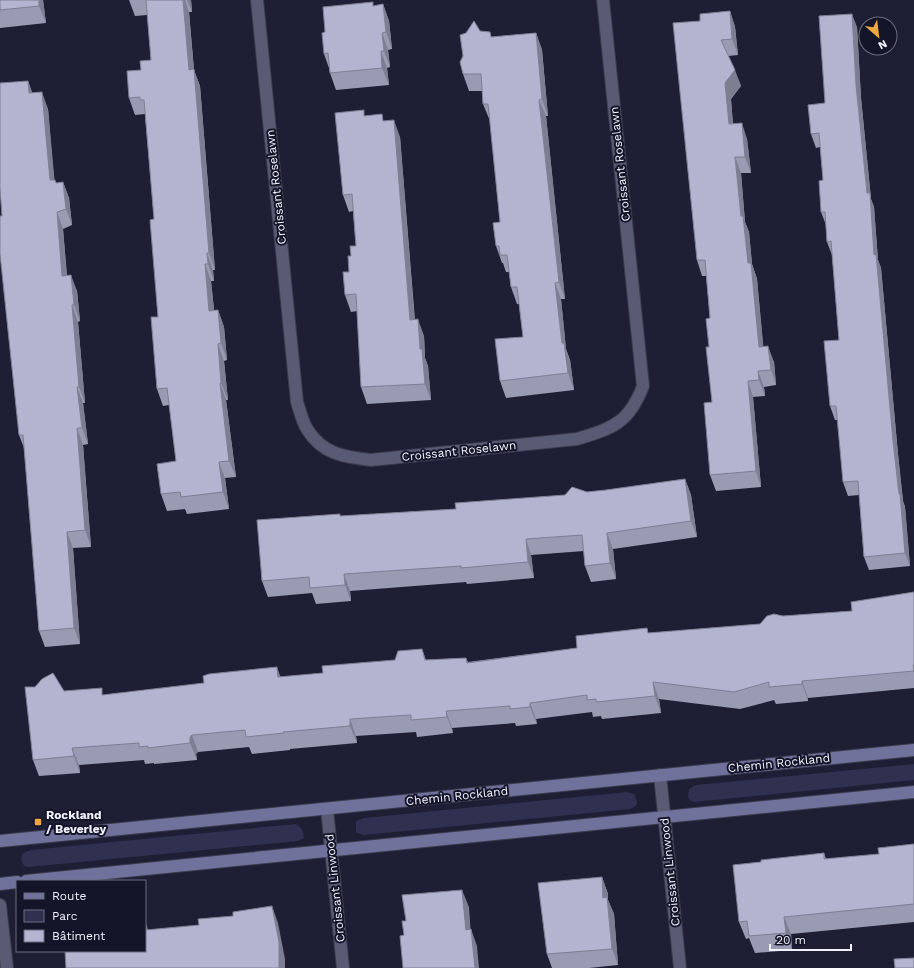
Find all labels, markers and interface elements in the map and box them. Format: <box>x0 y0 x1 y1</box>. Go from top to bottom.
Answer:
north arrow <box>858 16 898 56</box>
text: N <box>876 37 889 52</box>
street label: Croissant Roselawn <box>607 106 633 222</box>
street label: Croissant Roselawn <box>263 129 289 245</box>
street label: Croissant Roselawn <box>401 438 517 464</box>
street label: Chemin Rockland <box>727 751 831 775</box>
street label: Chemin Rockland <box>405 784 509 808</box>
place label: Rockland / Beverley <box>46 808 106 836</box>
marker: Rockland / Beverley <box>33 817 43 827</box>
street label: Croissant Linwood <box>657 817 683 927</box>
street label: Croissant Linwood <box>322 833 348 943</box>
legend <box>16 880 146 952</box>
text: Route <box>52 889 86 903</box>
text: Parc <box>52 909 78 923</box>
scale bar <box>770 926 851 952</box>
text: Bâtiment <box>52 929 105 943</box>
text: 20 m <box>776 933 806 947</box>

